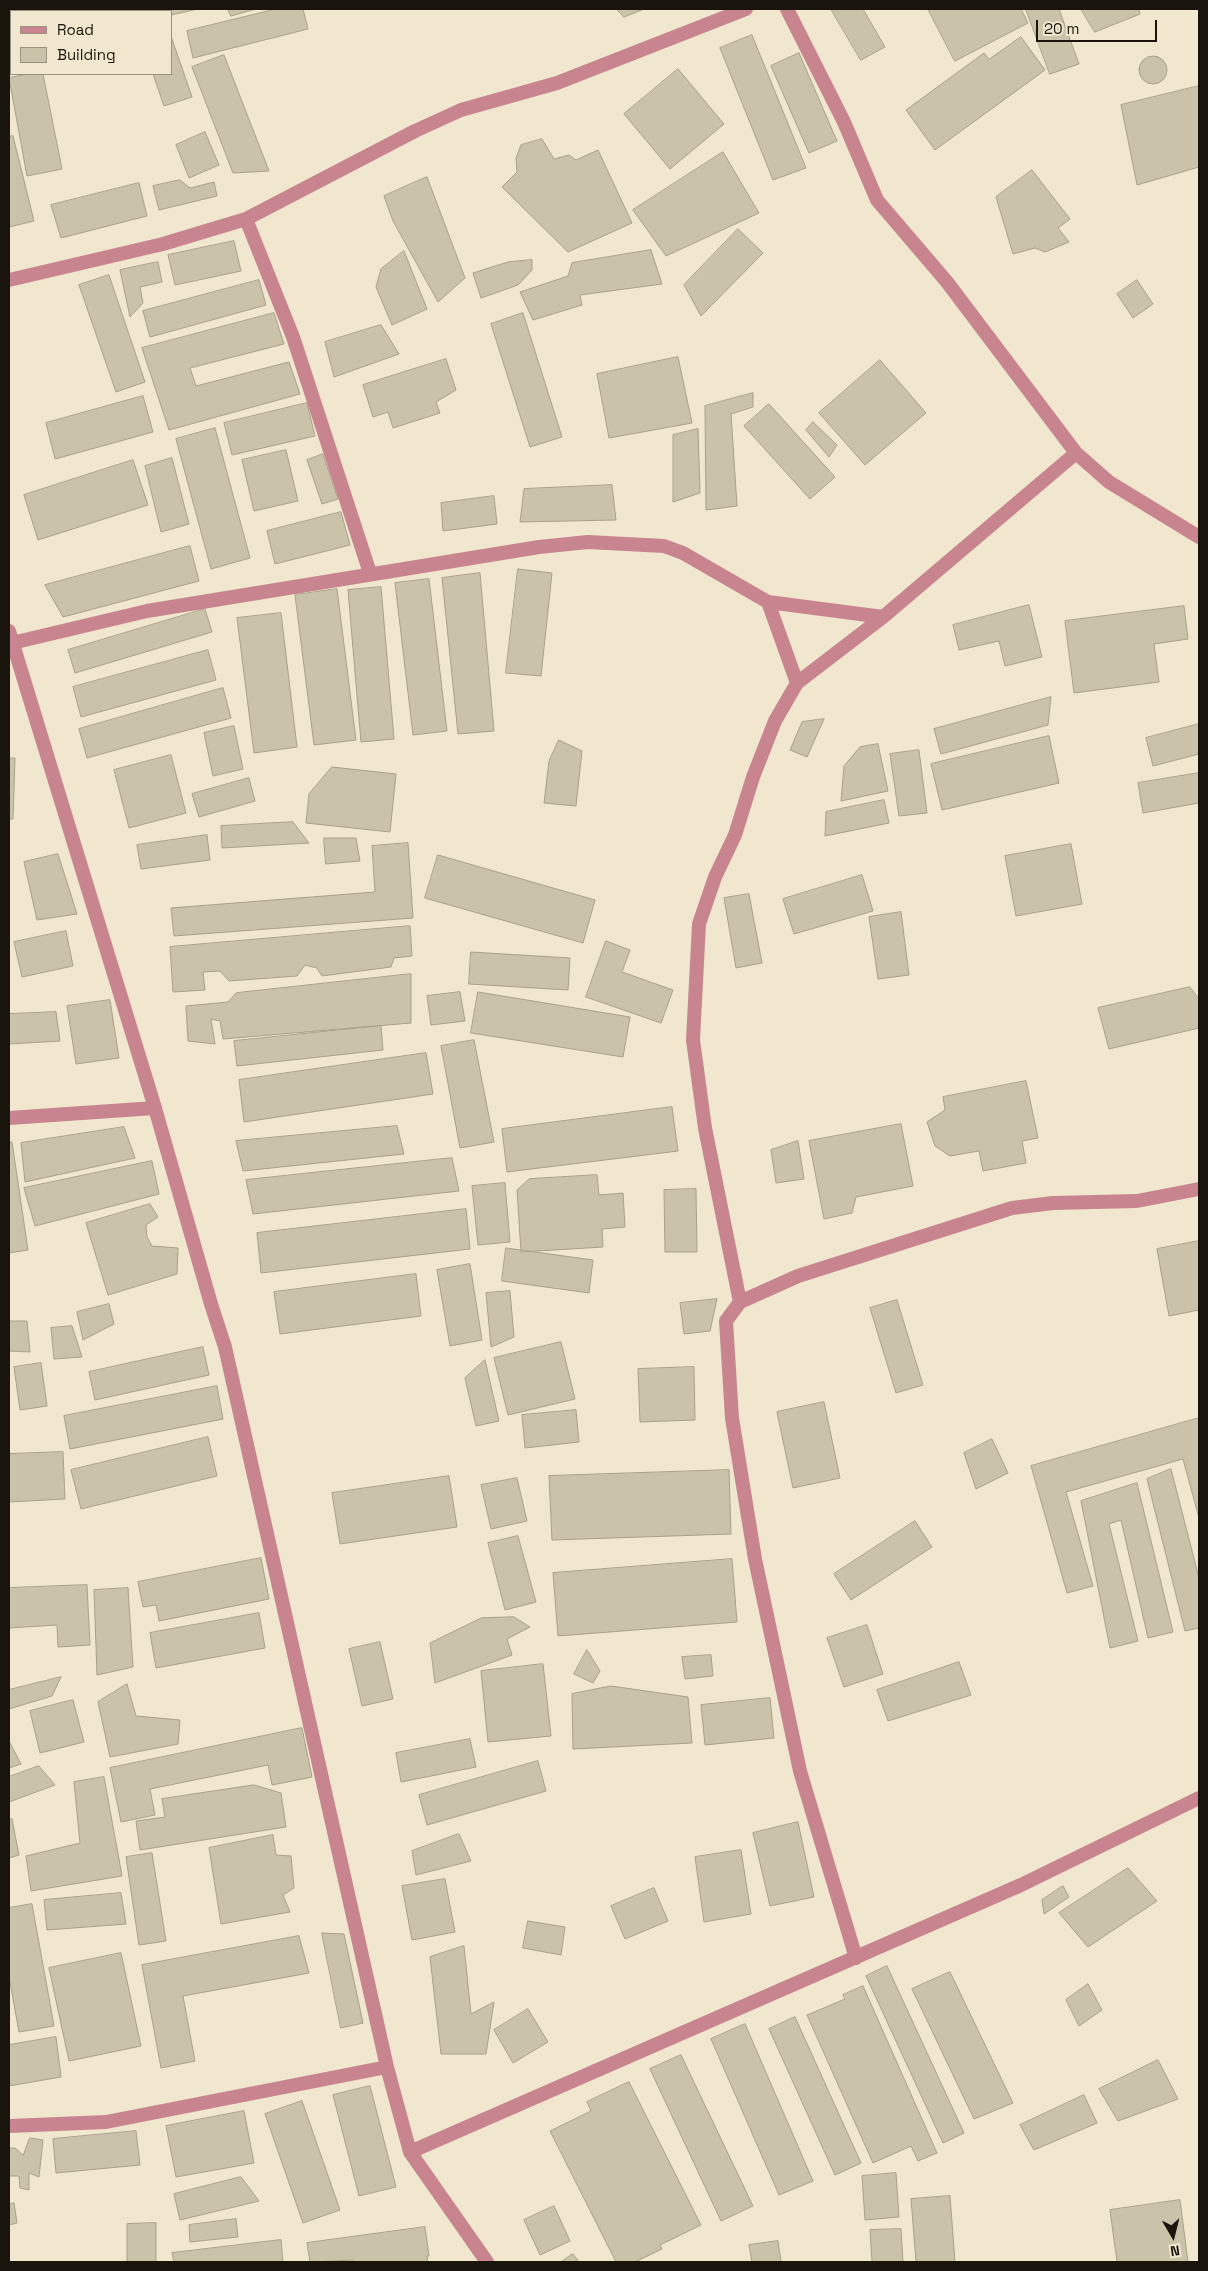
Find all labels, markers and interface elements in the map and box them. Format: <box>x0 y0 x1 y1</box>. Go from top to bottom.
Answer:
legend <box>10 10 172 75</box>
scale bar <box>1038 10 1159 42</box>
text: 20 m <box>1044 19 1079 38</box>
text: Road <box>57 20 94 39</box>
text: Building <box>57 45 116 64</box>
north arrow <box>1148 2211 1198 2261</box>
text: N <box>1169 2241 1181 2260</box>

